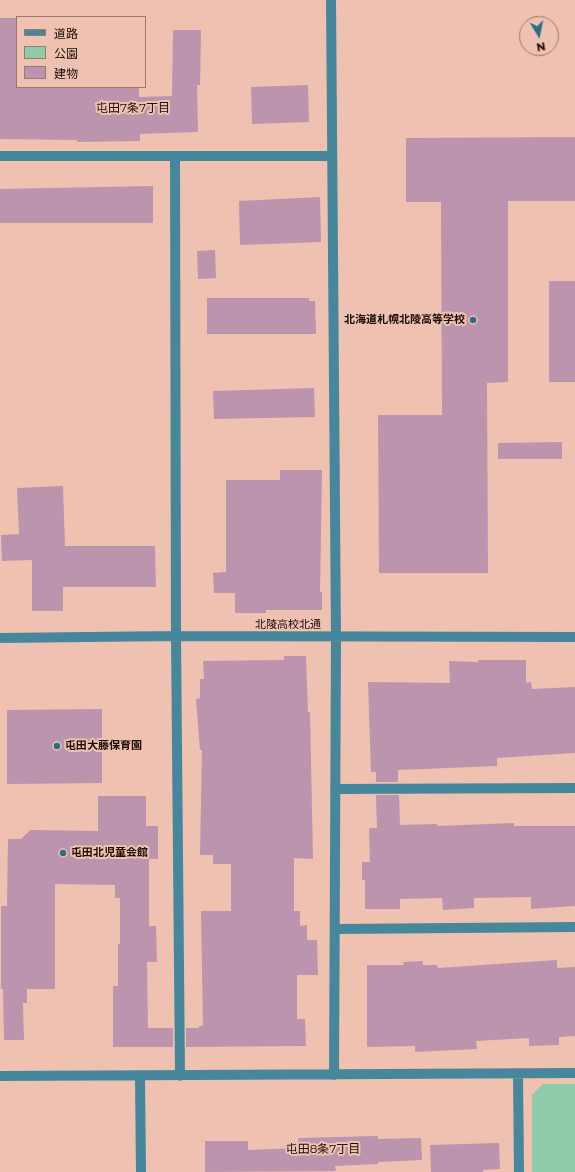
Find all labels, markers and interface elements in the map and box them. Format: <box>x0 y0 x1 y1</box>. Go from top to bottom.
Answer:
legend <box>16 16 146 88</box>
north arrow <box>519 16 559 56</box>
text: 道路 <box>54 26 78 41</box>
text: N <box>535 39 547 54</box>
text: 公園 <box>54 46 78 61</box>
text: 建物 <box>54 66 78 81</box>
district label: 屯田7条7丁目 <box>96 101 170 115</box>
place label: 北海道札幌北陵高等学校 <box>344 313 465 327</box>
marker: 北海道札幌北陵高等学校 <box>468 315 478 325</box>
street label: 北陵高校北通 <box>255 618 321 632</box>
place label: 屯田大藤保育園 <box>65 739 142 753</box>
marker: 屯田大藤保育園 <box>52 741 62 751</box>
place label: 屯田北児童会館 <box>71 846 148 860</box>
marker: 屯田北児童会館 <box>58 848 68 858</box>
district label: 屯田8条7丁目 <box>286 1142 360 1156</box>

